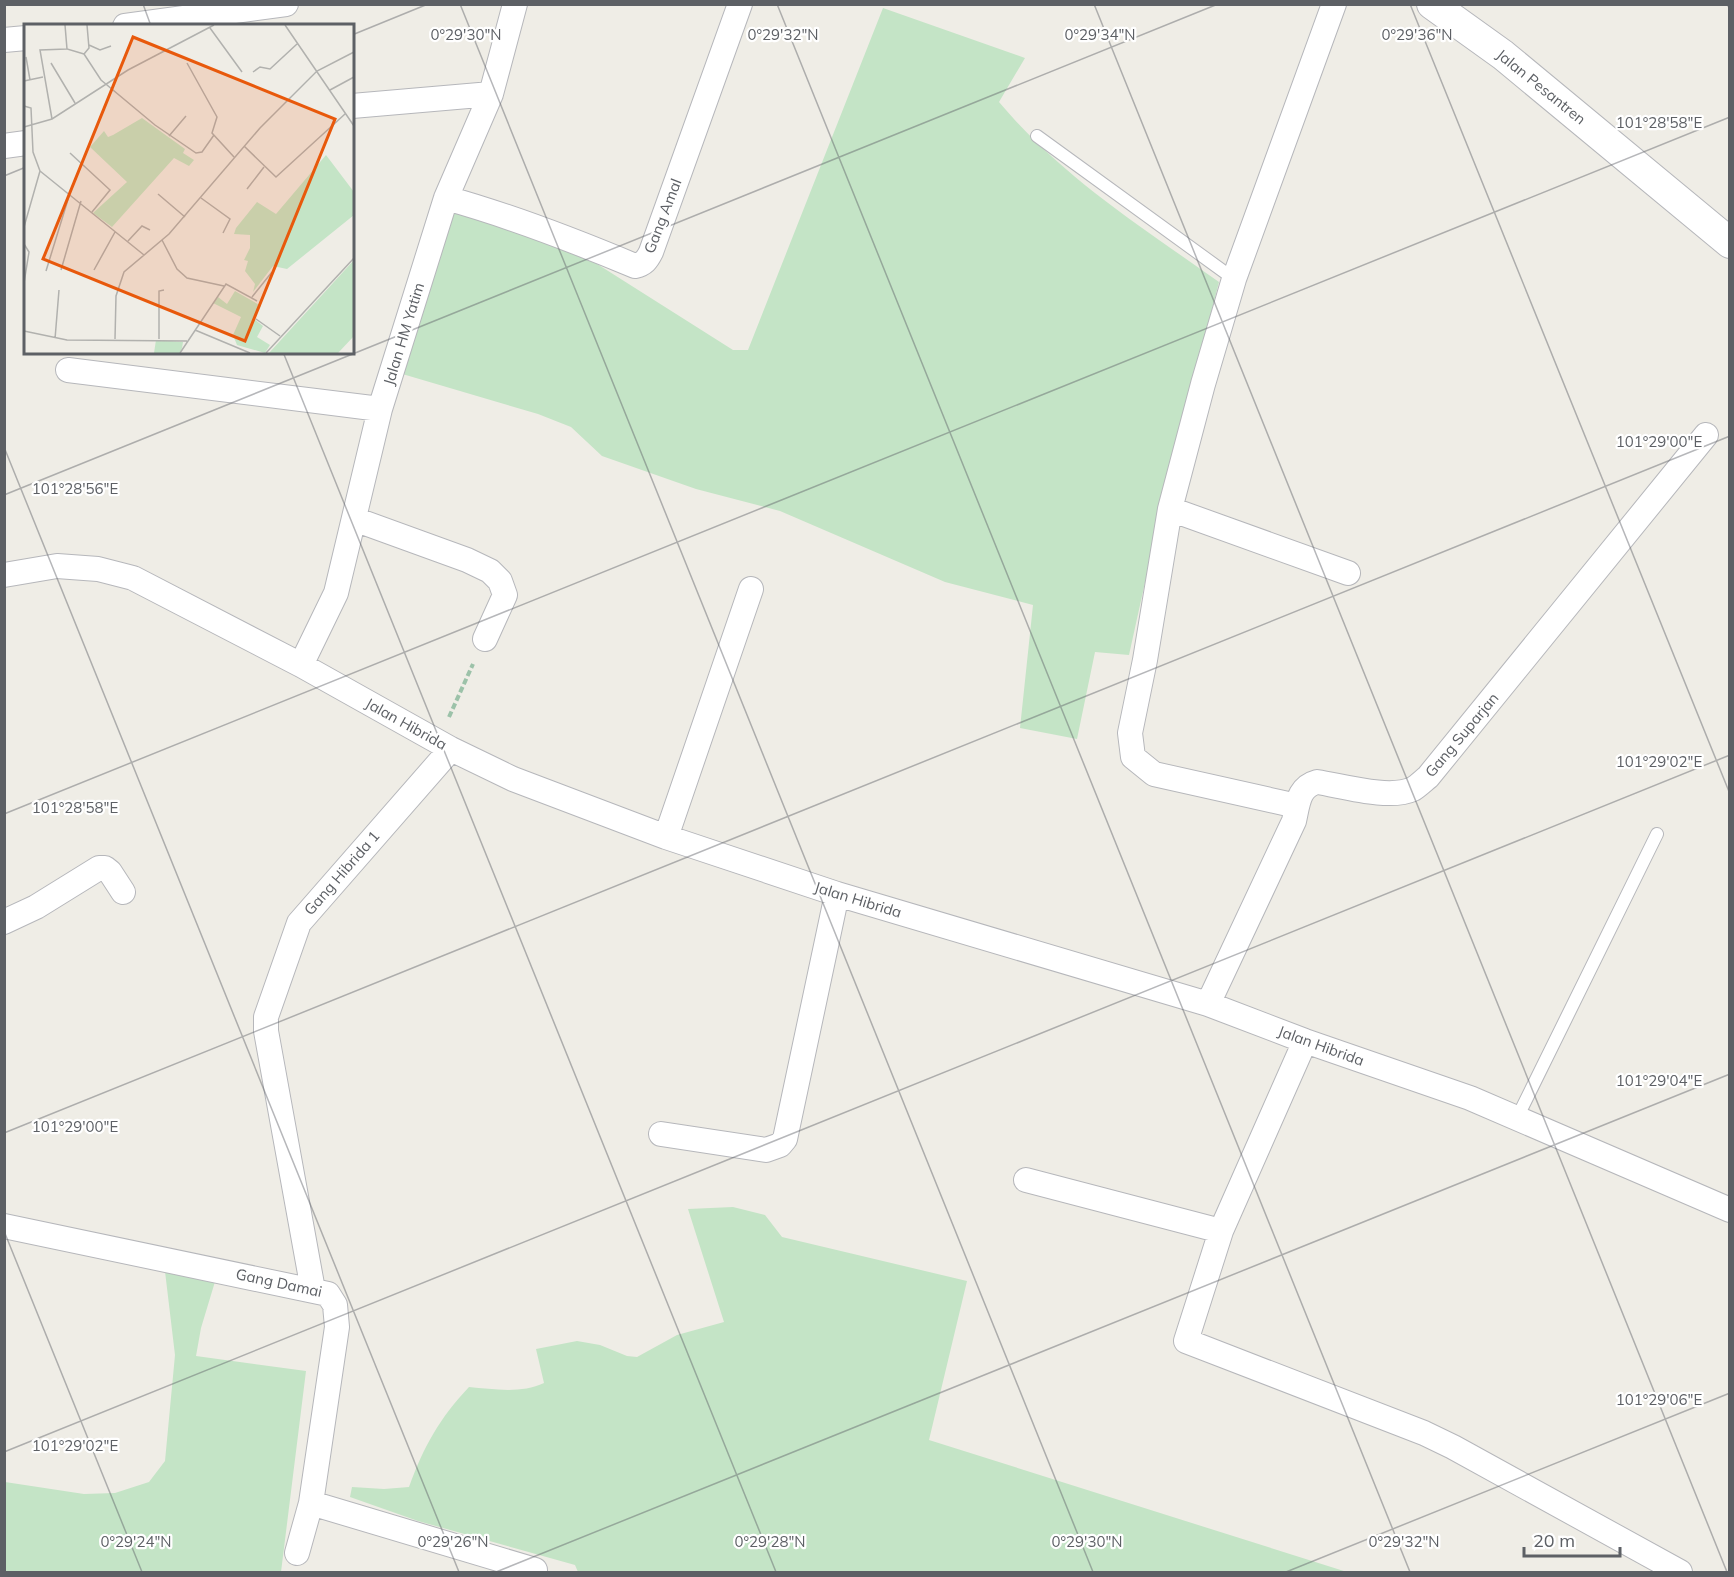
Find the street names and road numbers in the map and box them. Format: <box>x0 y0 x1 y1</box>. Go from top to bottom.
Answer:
street label: Jalan Pesantren <box>1493 45 1590 128</box>
street label: Gang Amal <box>640 176 685 256</box>
street label: Jalan HM Yatim <box>379 280 428 388</box>
street label: Gang Suparjan <box>1421 689 1502 781</box>
street label: Jalan Hibrida <box>362 693 450 754</box>
street label: Gang Hibrida 1 <box>300 827 383 919</box>
street label: Jalan Hibrida <box>812 877 904 922</box>
street label: Jalan Hibrida <box>1275 1021 1367 1070</box>
street label: Gang Damai <box>234 1264 324 1301</box>

